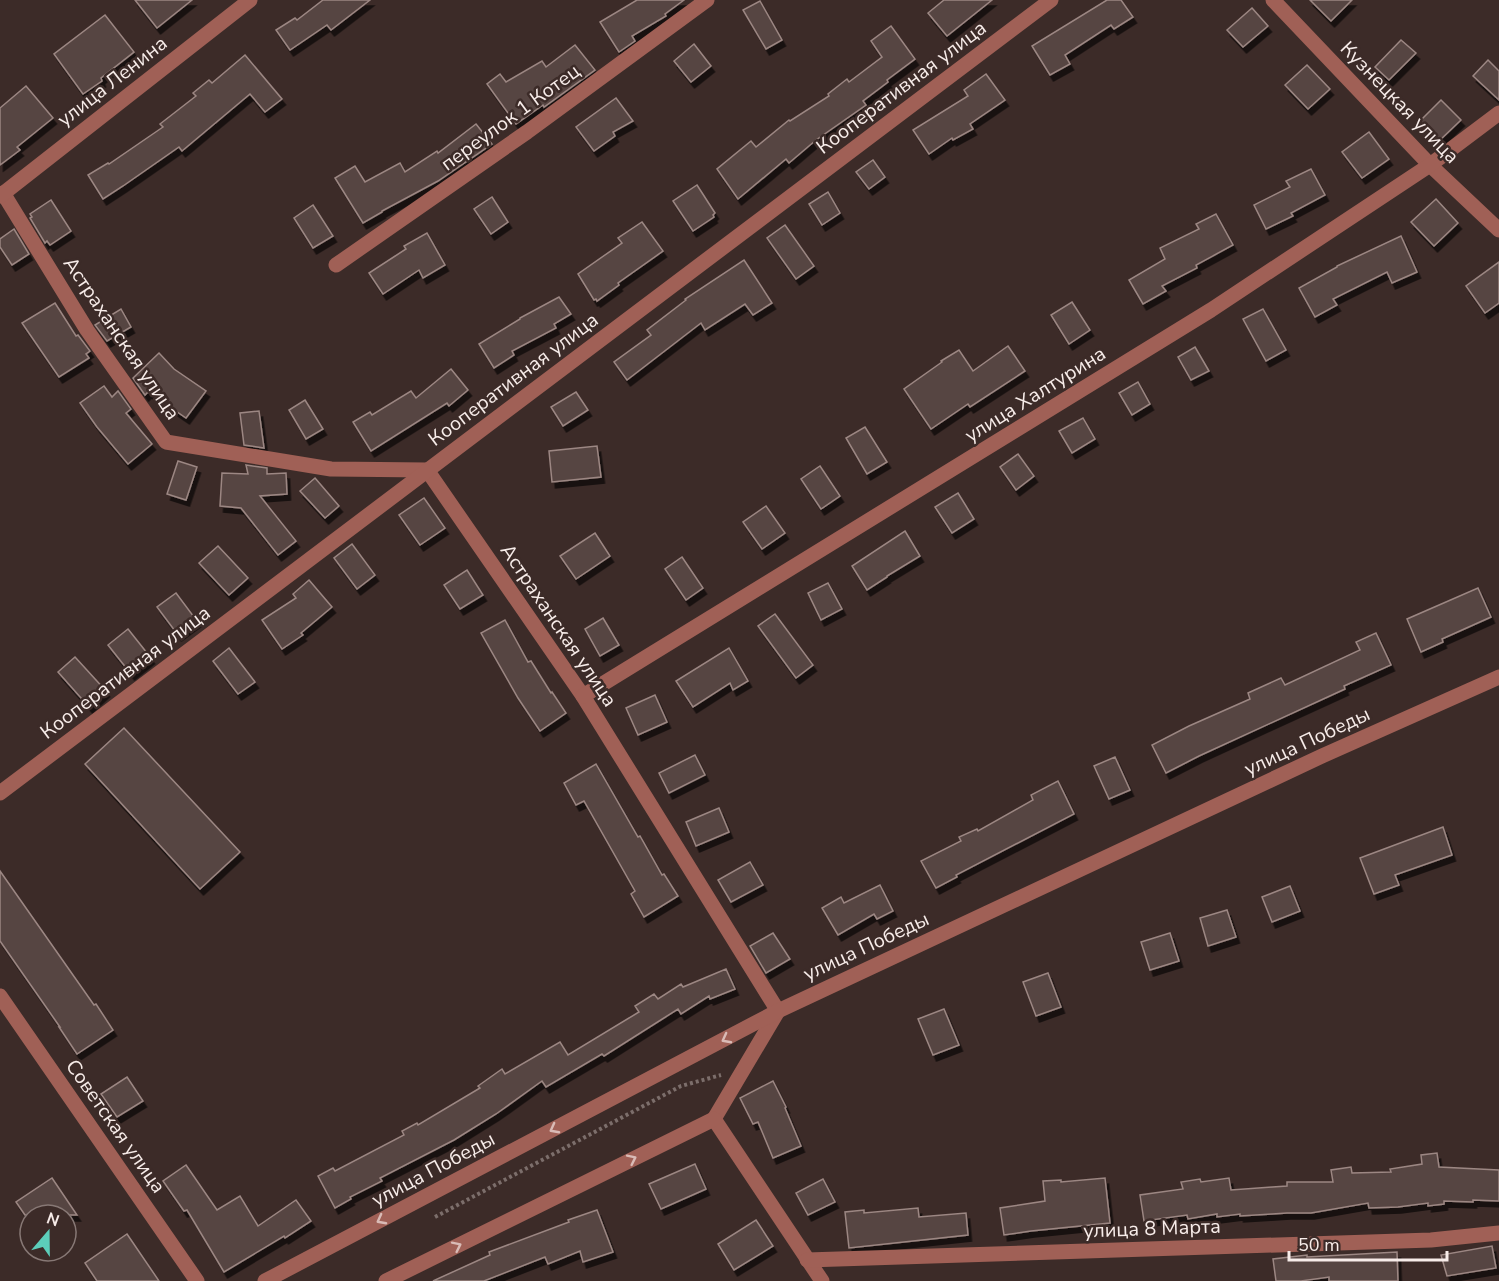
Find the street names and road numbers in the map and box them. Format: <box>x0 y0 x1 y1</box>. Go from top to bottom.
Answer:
street label: Кооперативная улица <box>811 15 992 160</box>
street label: улица Ленина <box>52 30 173 133</box>
street label: Кузнецкая улица <box>1334 35 1465 169</box>
street label: переулок 1 Котец <box>435 58 585 177</box>
street label: Астраханская улица <box>57 251 186 425</box>
street label: Кооперативная улица <box>423 307 604 452</box>
street label: улица Халтурина <box>960 340 1111 449</box>
street label: Астраханская улица <box>494 538 623 712</box>
street label: Кооперативная улица <box>35 600 216 745</box>
street label: улица Победы <box>1240 700 1375 782</box>
street label: улица Победы <box>799 905 934 987</box>
street label: Советская улица <box>59 1054 172 1199</box>
street label: улица Победы <box>367 1126 500 1213</box>
street label: улица 8 Марта <box>1083 1213 1221 1244</box>

